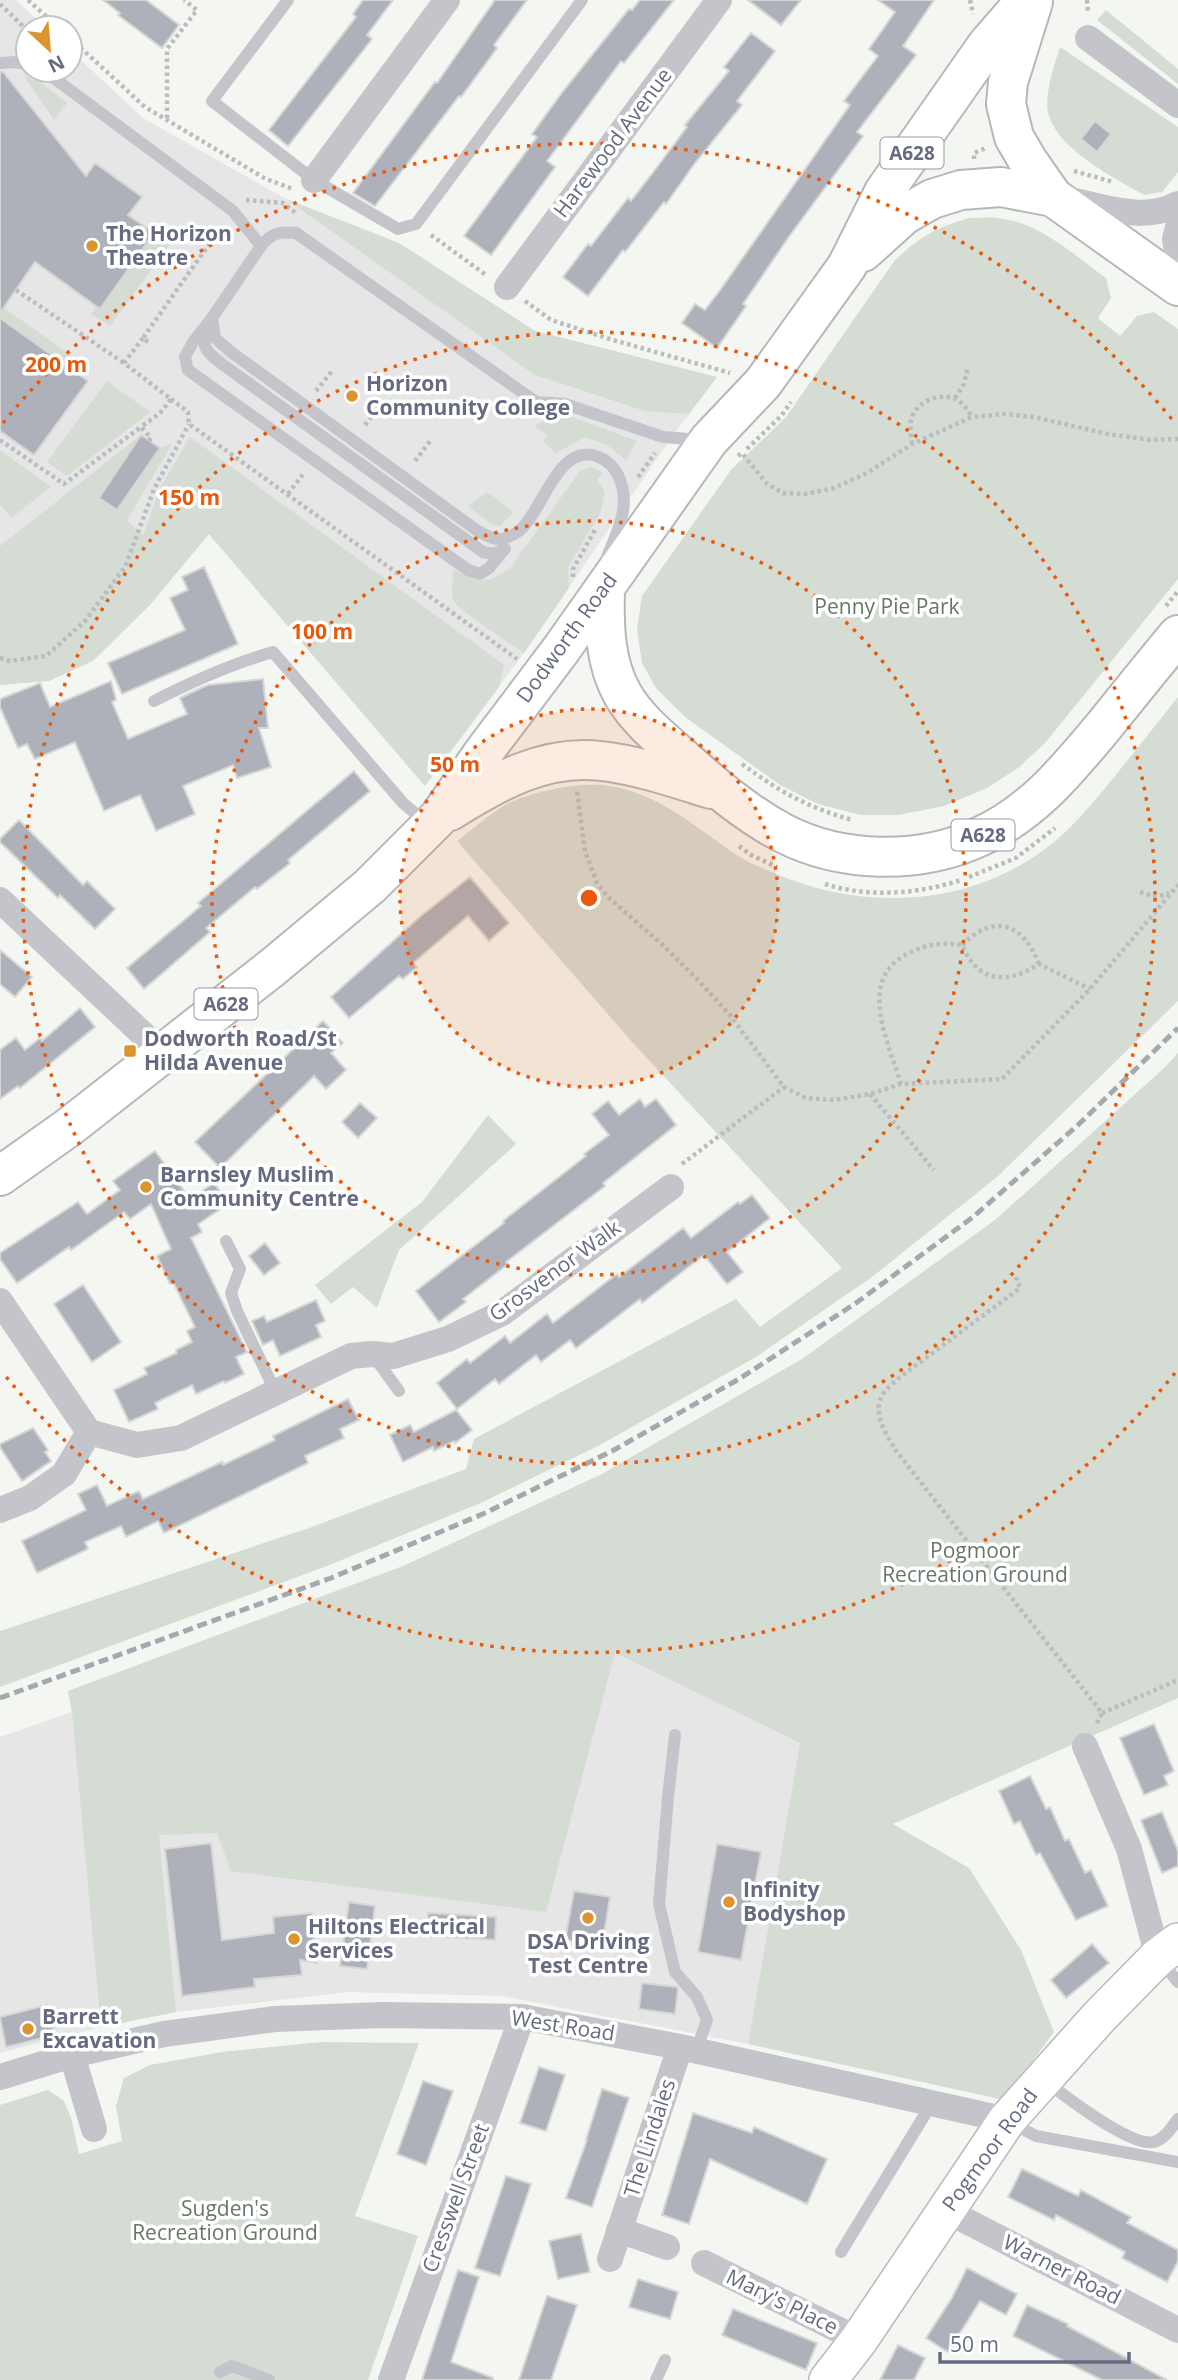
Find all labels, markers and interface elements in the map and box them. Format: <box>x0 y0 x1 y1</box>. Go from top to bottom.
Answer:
north arrow <box>14 14 84 84</box>
text: N <box>44 49 69 79</box>
street label: Harewood Avenue <box>547 62 678 223</box>
road number: A628 <box>880 138 944 168</box>
place label: The Horizon Theatre <box>106 219 232 271</box>
marker: The Horizon Theatre <box>84 238 100 254</box>
text: 200 m <box>25 350 87 378</box>
place label: Horizon Community College <box>366 369 570 421</box>
marker: Horizon Community College <box>344 388 360 404</box>
text: 150 m <box>158 483 220 511</box>
street label: Dodworth Road <box>510 567 623 708</box>
park label: Penny Pie Park <box>814 592 960 620</box>
text: 100 m <box>291 617 353 645</box>
text: 50 m <box>430 750 480 778</box>
road number: A628 <box>951 820 1014 850</box>
centre of rings <box>577 886 601 910</box>
road number: A628 <box>194 988 258 1020</box>
place label: Dodworth Road/St Hilda Avenue <box>144 1024 337 1076</box>
marker: Dodworth Road/St Hilda Avenue <box>122 1043 138 1059</box>
place label: Barnsley Muslim Community Centre <box>160 1160 359 1212</box>
marker: Barnsley Muslim Community Centre <box>138 1179 154 1195</box>
street label: Grosvenor Walk <box>483 1213 626 1327</box>
park label: Pogmoor Recreation Ground <box>882 1536 1068 1588</box>
place label: Infinity Bodyshop <box>743 1875 846 1927</box>
marker: Infinity Bodyshop <box>721 1894 737 1910</box>
marker: DSA Driving Test Centre <box>580 1910 596 1926</box>
place label: Hiltons Electrical Services <box>308 1912 485 1964</box>
place label: DSA Driving Test Centre <box>527 1927 649 1979</box>
marker: Hiltons Electrical Services <box>286 1931 302 1947</box>
place label: Barrett Excavation <box>42 2002 156 2054</box>
street label: West Road <box>509 2003 617 2047</box>
marker: Barrett Excavation <box>20 2021 36 2037</box>
street label: The Lindales <box>617 2075 681 2200</box>
street label: Pogmoor Road <box>935 2082 1043 2217</box>
street label: Cresswell Street <box>415 2119 495 2276</box>
park label: Sugden's Recreation Ground <box>132 2194 318 2246</box>
street label: Warner Road <box>999 2227 1126 2311</box>
street label: Mary's Place <box>722 2262 843 2340</box>
scale bar <box>940 2320 1129 2364</box>
text: 50 m <box>950 2330 999 2358</box>

